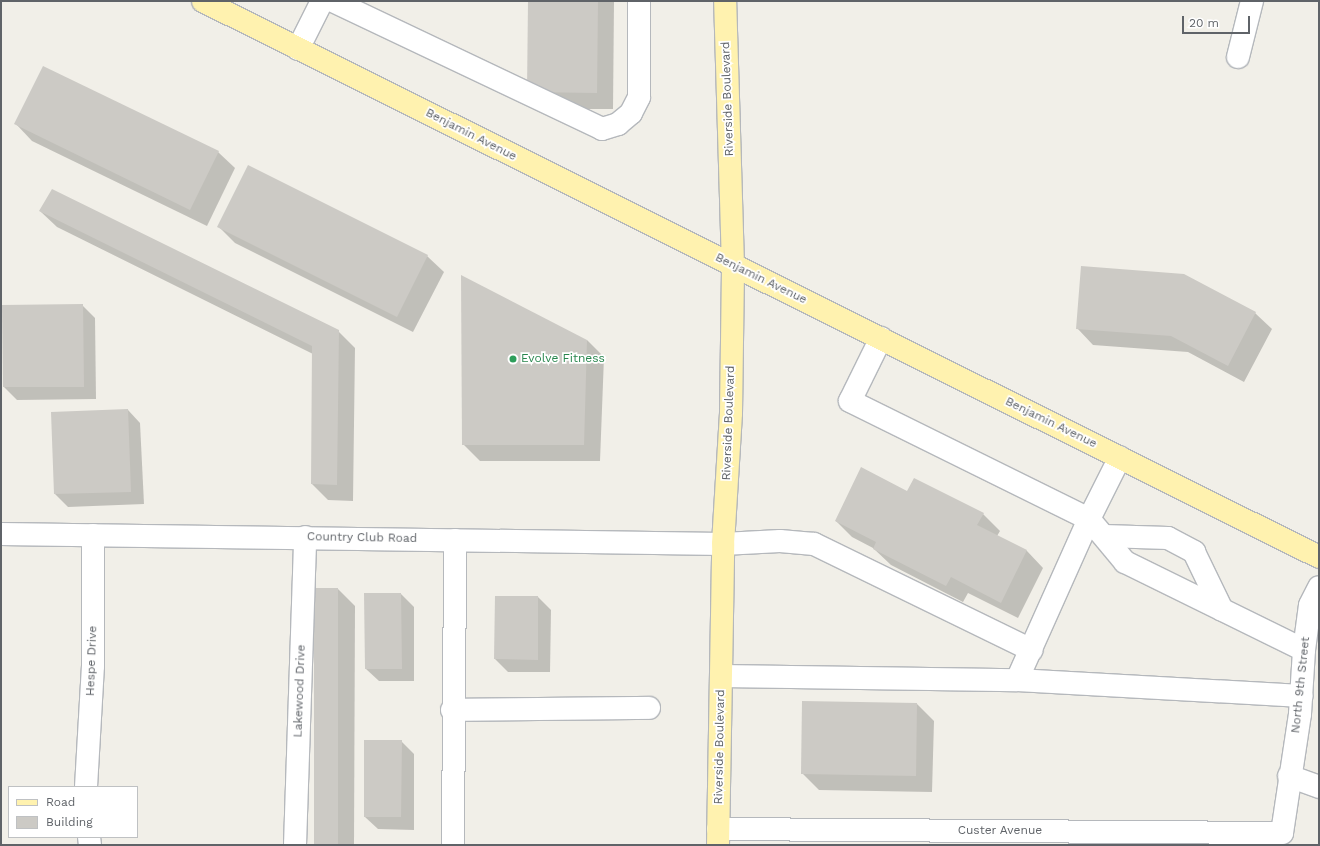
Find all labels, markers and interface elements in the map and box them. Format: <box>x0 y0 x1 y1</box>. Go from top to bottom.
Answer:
scale bar <box>1184 8 1252 34</box>
text: 20 m <box>1189 16 1219 30</box>
street label: Riverside Boulevard <box>719 41 737 157</box>
street label: Benjamin Avenue <box>423 106 519 164</box>
street label: Benjamin Avenue <box>713 250 809 308</box>
place label: Evolve Fitness <box>521 352 605 366</box>
marker: Evolve Fitness <box>508 354 518 364</box>
street label: Riverside Boulevard <box>720 365 738 481</box>
street label: Benjamin Avenue <box>1003 394 1099 452</box>
street label: Country Club Road <box>307 530 417 546</box>
street label: Hespe Drive <box>84 626 100 696</box>
street label: North 9th Street <box>1289 636 1313 734</box>
street label: Lakewood Drive <box>291 644 309 738</box>
street label: Riverside Boulevard <box>712 689 728 805</box>
legend <box>8 786 138 838</box>
text: Road <box>46 795 75 809</box>
text: Building <box>46 815 93 829</box>
street label: Custer Avenue <box>957 824 1043 838</box>

